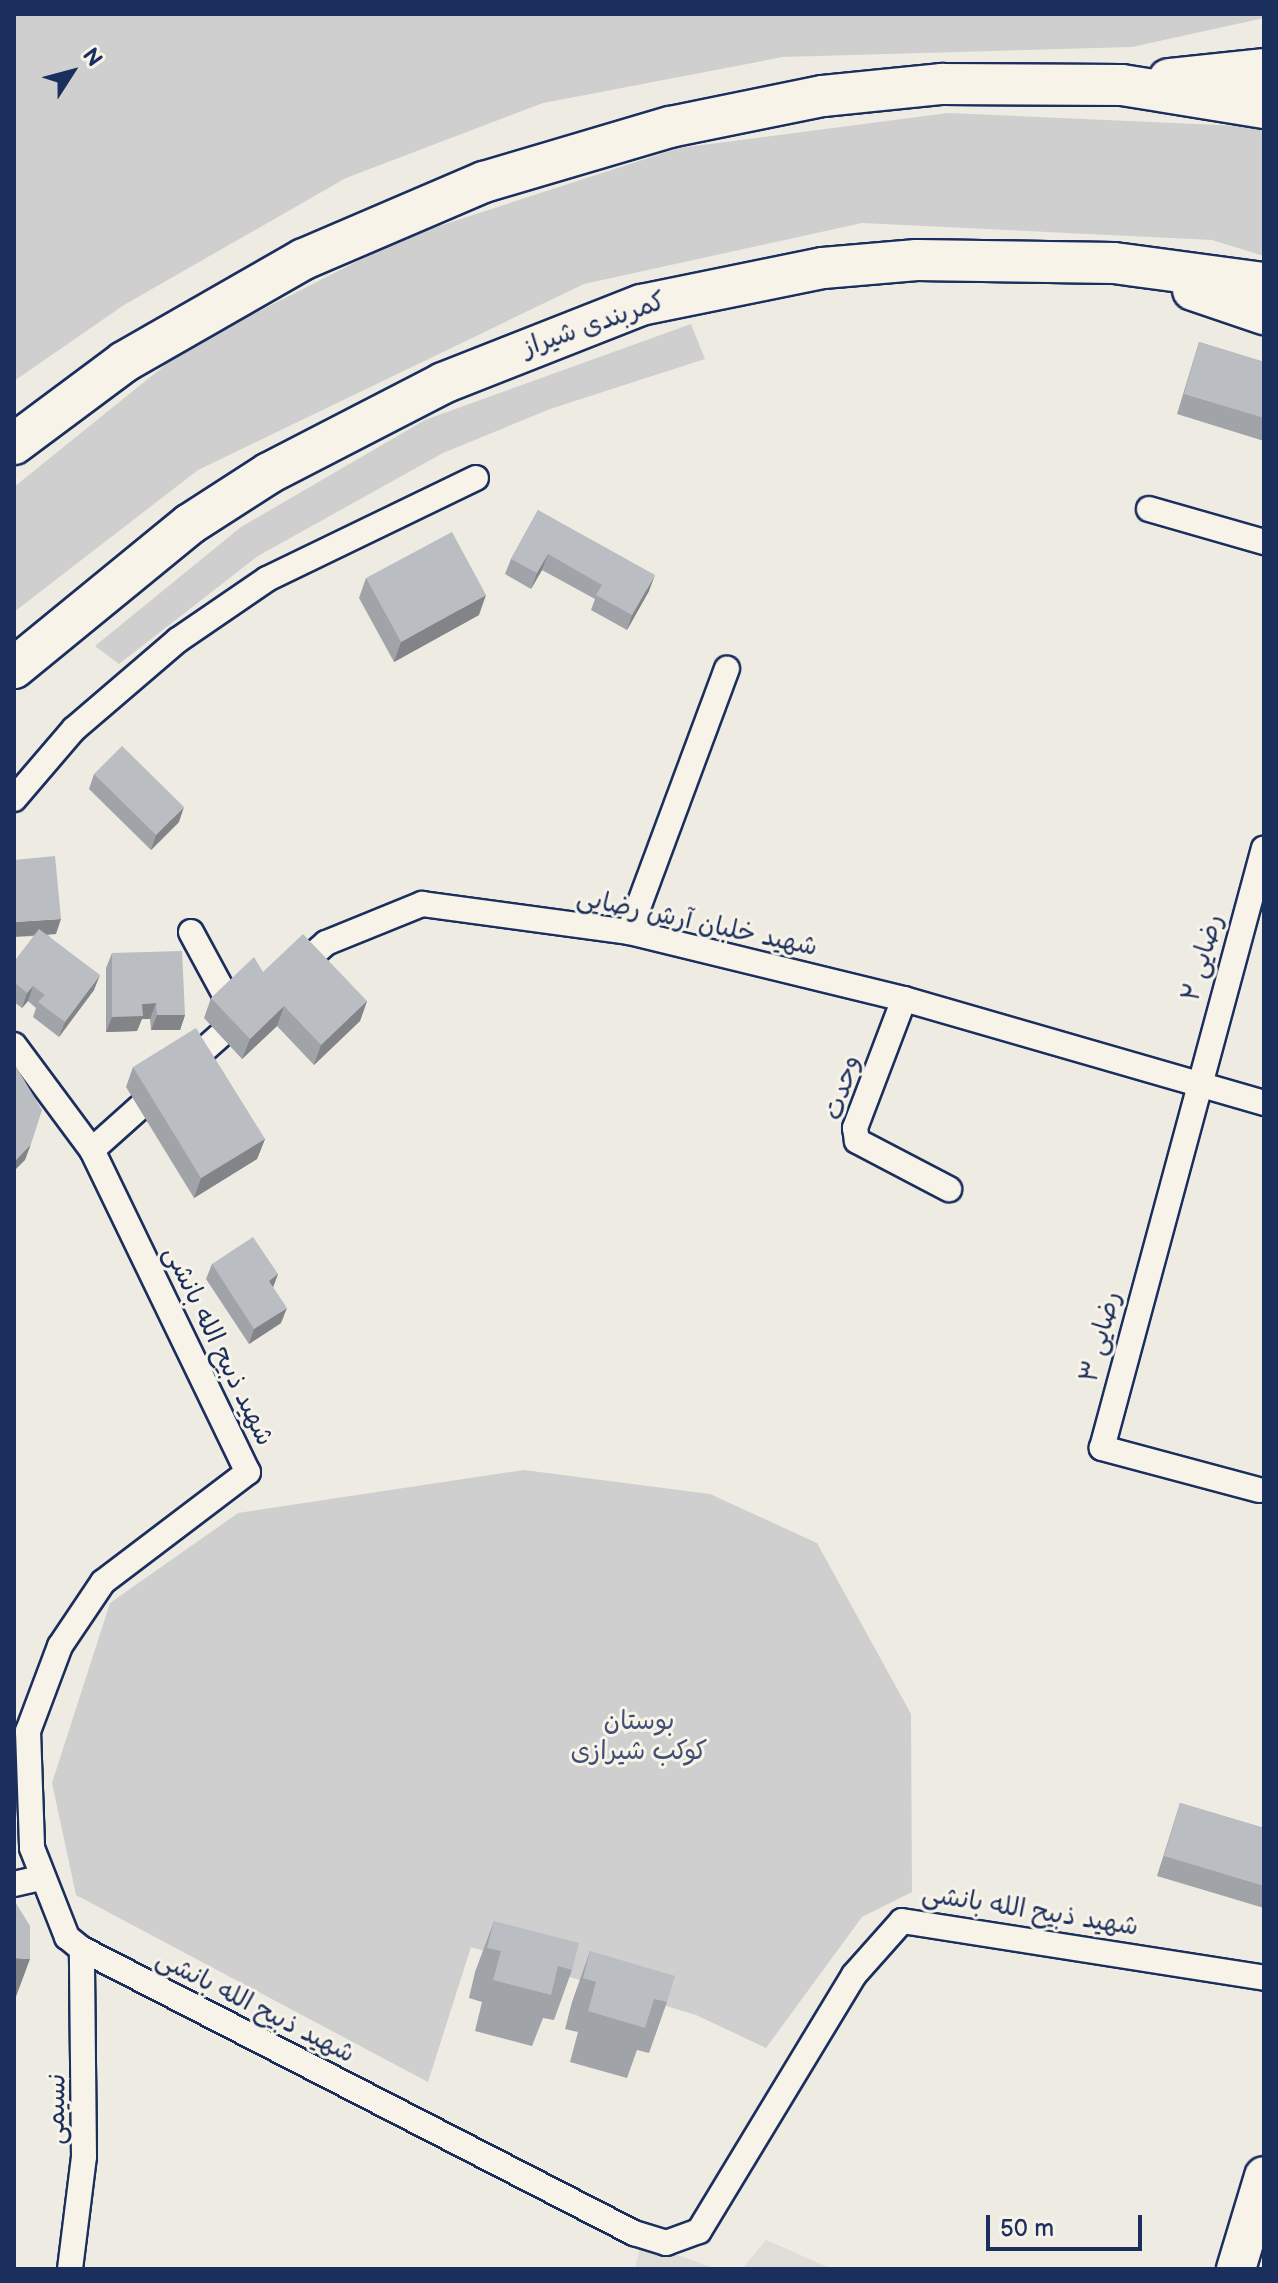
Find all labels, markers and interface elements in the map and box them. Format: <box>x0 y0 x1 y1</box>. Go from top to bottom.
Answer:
north arrow <box>32 32 112 112</box>
text: N <box>76 43 108 72</box>
street label: کمربندی شیراز <box>518 286 670 364</box>
street label: شهید خلبان آرش رضایی <box>574 882 820 964</box>
street label: رضایی ۲ <box>1176 911 1230 1005</box>
street label: وحدت <box>818 1052 868 1124</box>
street label: شهید ذبیح الله بانشی <box>156 1241 280 1451</box>
street label: رضایی ۳ <box>1074 1288 1128 1386</box>
park label: بوستان کوکب شیرازی <box>571 1706 707 1768</box>
street label: شهید ذبیح الله بانشی <box>920 1878 1140 1944</box>
street label: شهید ذبیح الله بانشی <box>151 1943 359 2071</box>
street label: نسیمی <box>41 2073 73 2145</box>
scale bar <box>990 2199 1146 2249</box>
text: 50 m <box>1000 2214 1054 2243</box>

